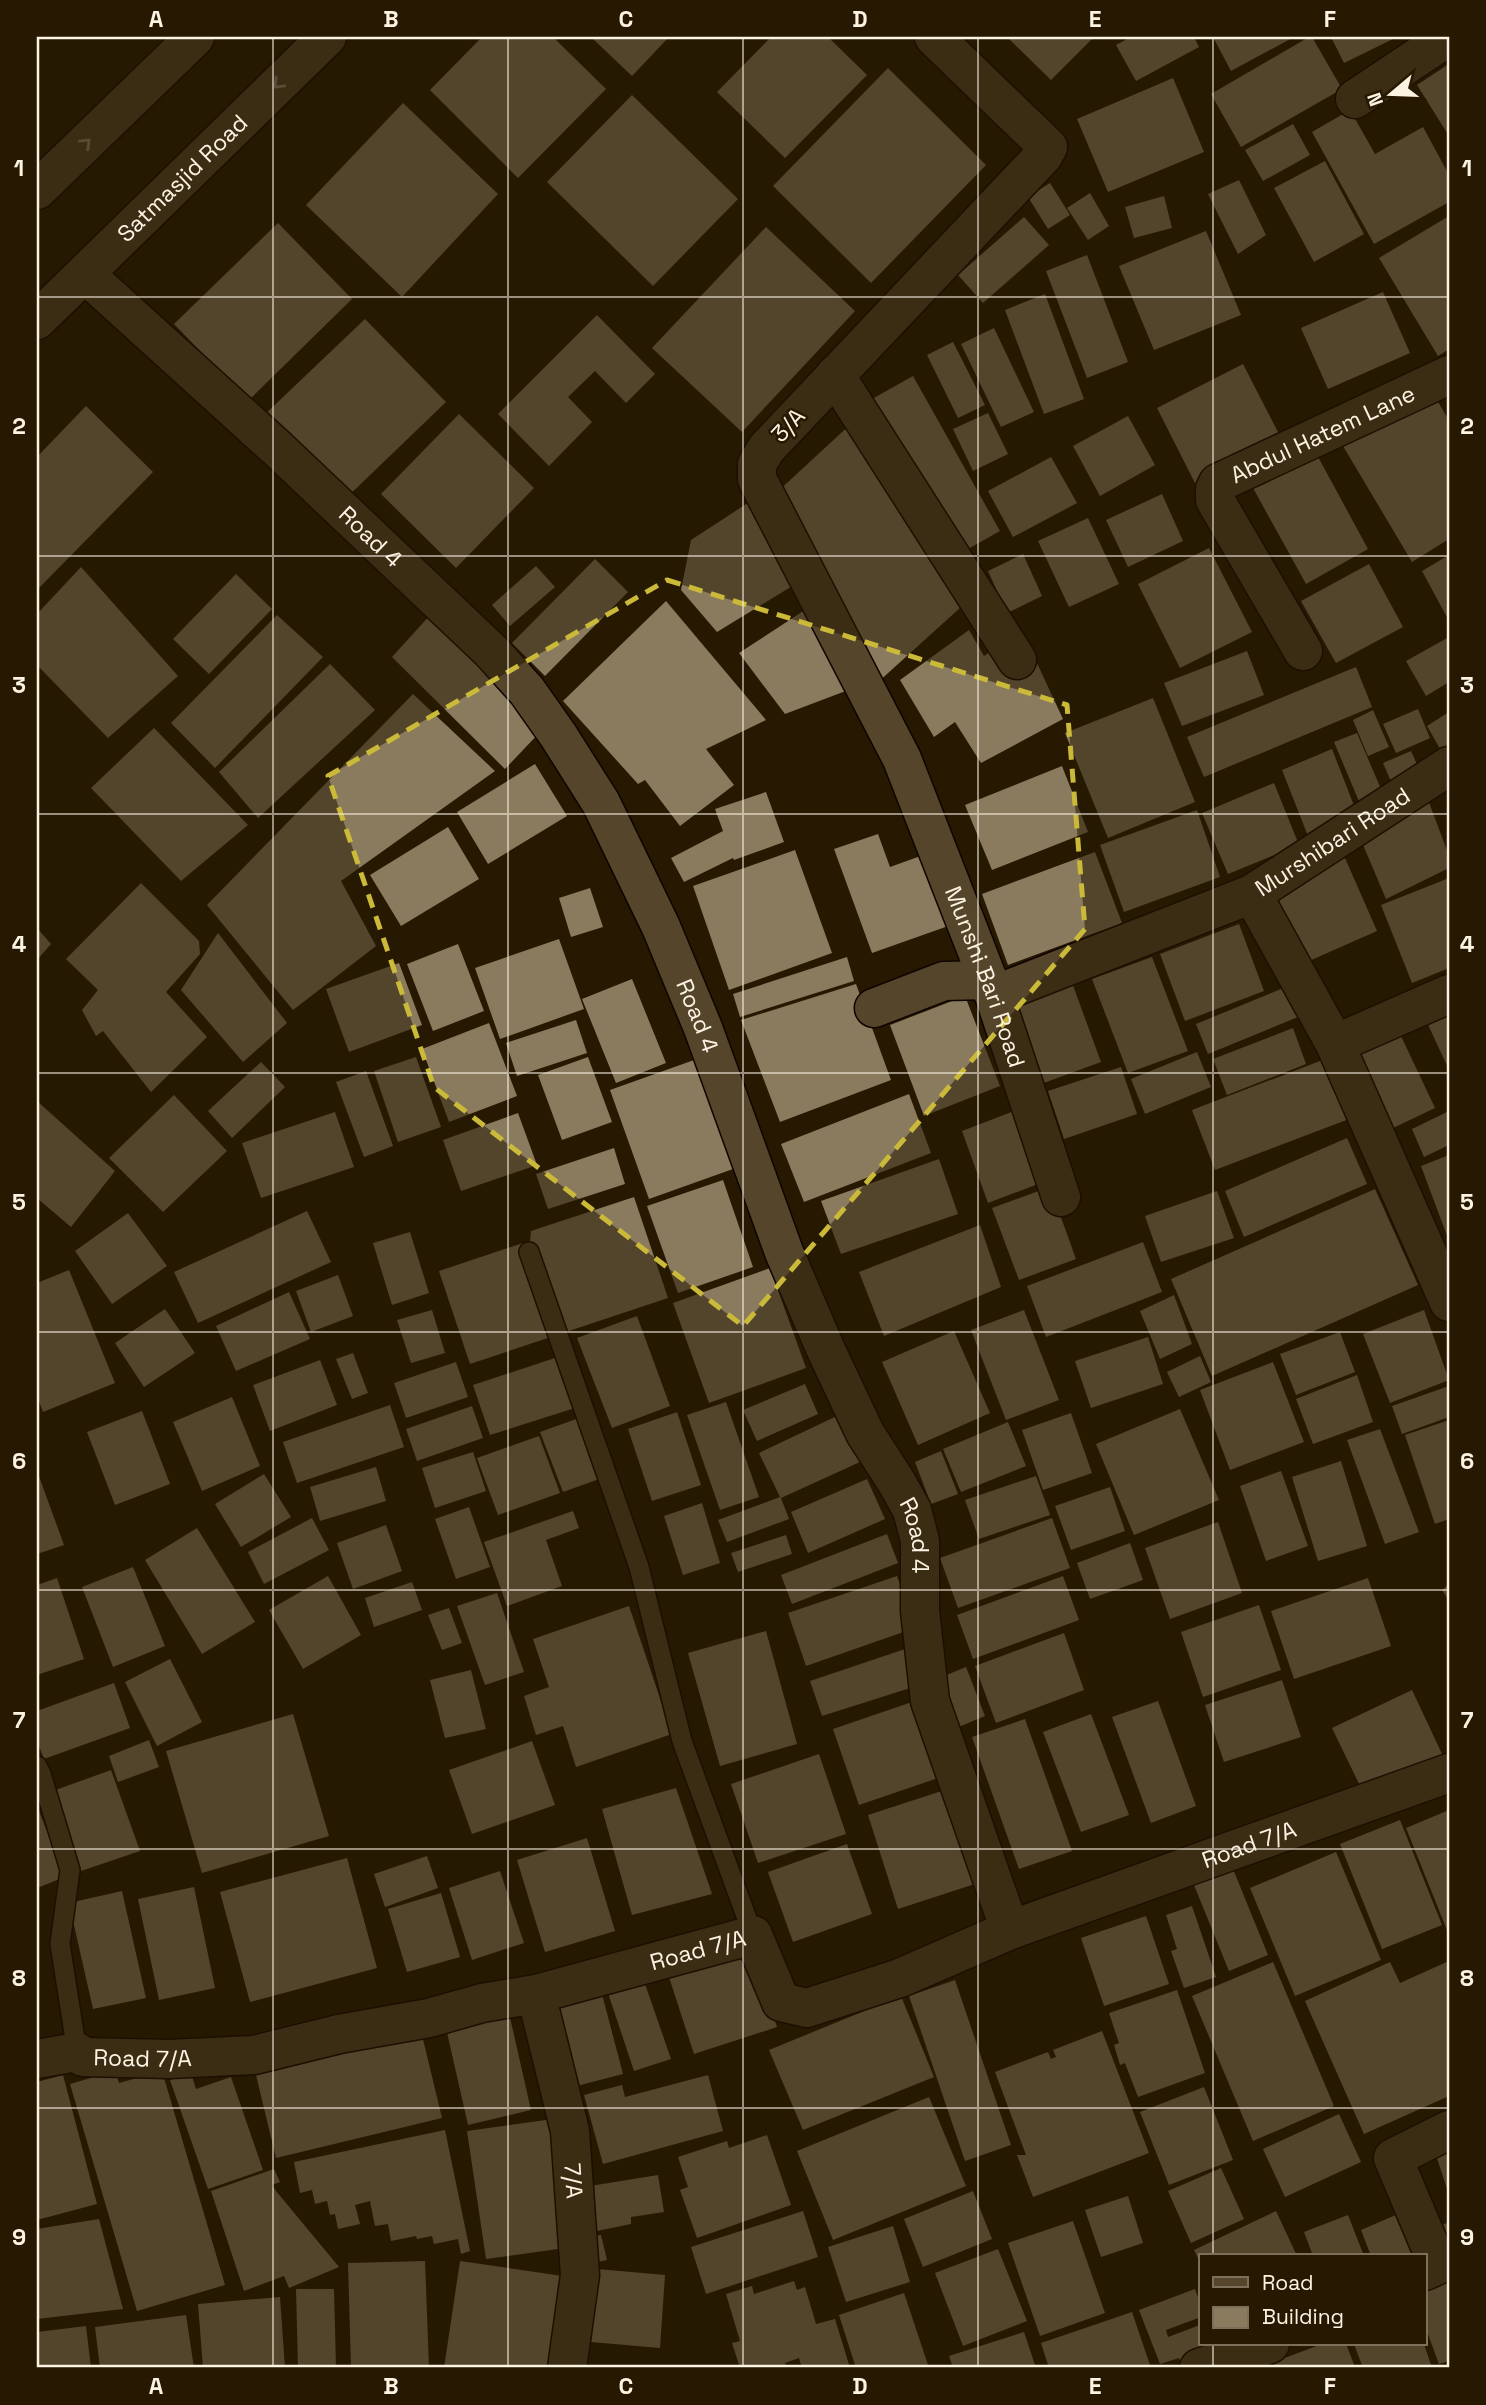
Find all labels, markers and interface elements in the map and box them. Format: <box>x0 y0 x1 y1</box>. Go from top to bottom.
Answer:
text: A <box>149 4 164 34</box>
text: B <box>383 4 399 34</box>
text: C <box>619 4 633 34</box>
text: D <box>852 4 868 34</box>
text: E <box>1089 4 1101 34</box>
text: F <box>1324 4 1336 34</box>
north arrow <box>1356 60 1426 130</box>
one-way arrow <box>273 76 286 89</box>
text: N <box>1362 89 1389 109</box>
street label: Satmasjid Road <box>111 108 254 249</box>
one-way arrow <box>78 138 91 151</box>
text: 1 <box>14 153 24 183</box>
text: 1 <box>1462 153 1472 183</box>
street label: Abdul Hatem Lane <box>1226 378 1420 490</box>
street label: 3/A <box>765 401 811 449</box>
text: 2 <box>12 411 26 441</box>
text: 2 <box>1460 411 1474 441</box>
street label: Road 4 <box>332 499 409 574</box>
text: 3 <box>12 670 26 700</box>
text: 3 <box>1460 670 1474 700</box>
street label: Murshibari Road <box>1249 780 1416 903</box>
street label: Munshi Bari Road <box>938 882 1032 1071</box>
text: 4 <box>12 929 27 959</box>
text: 4 <box>1460 929 1475 959</box>
street label: Road 4 <box>669 975 726 1057</box>
text: 5 <box>12 1187 26 1217</box>
text: 5 <box>1460 1187 1474 1217</box>
text: 6 <box>12 1446 26 1476</box>
text: 6 <box>1460 1446 1474 1476</box>
street label: Road 4 <box>893 1492 935 1573</box>
text: 7 <box>13 1705 26 1735</box>
text: 7 <box>1461 1705 1474 1735</box>
street label: Road 7/A <box>1198 1814 1300 1875</box>
street label: Road 7/A <box>646 1923 749 1977</box>
text: 8 <box>12 1963 26 1993</box>
text: 8 <box>1460 1963 1474 1993</box>
street label: Road 7/A <box>93 2042 192 2074</box>
street label: 7/A <box>557 2162 590 2200</box>
text: 9 <box>12 2222 26 2252</box>
text: 9 <box>1460 2222 1474 2252</box>
legend <box>1199 2254 1426 2346</box>
text: Road <box>1262 2269 1314 2296</box>
text: Building <box>1262 2303 1344 2330</box>
text: A <box>149 2371 164 2401</box>
text: B <box>383 2371 399 2401</box>
text: C <box>619 2371 633 2401</box>
text: D <box>852 2371 868 2401</box>
text: E <box>1089 2371 1101 2401</box>
text: F <box>1324 2371 1336 2401</box>

